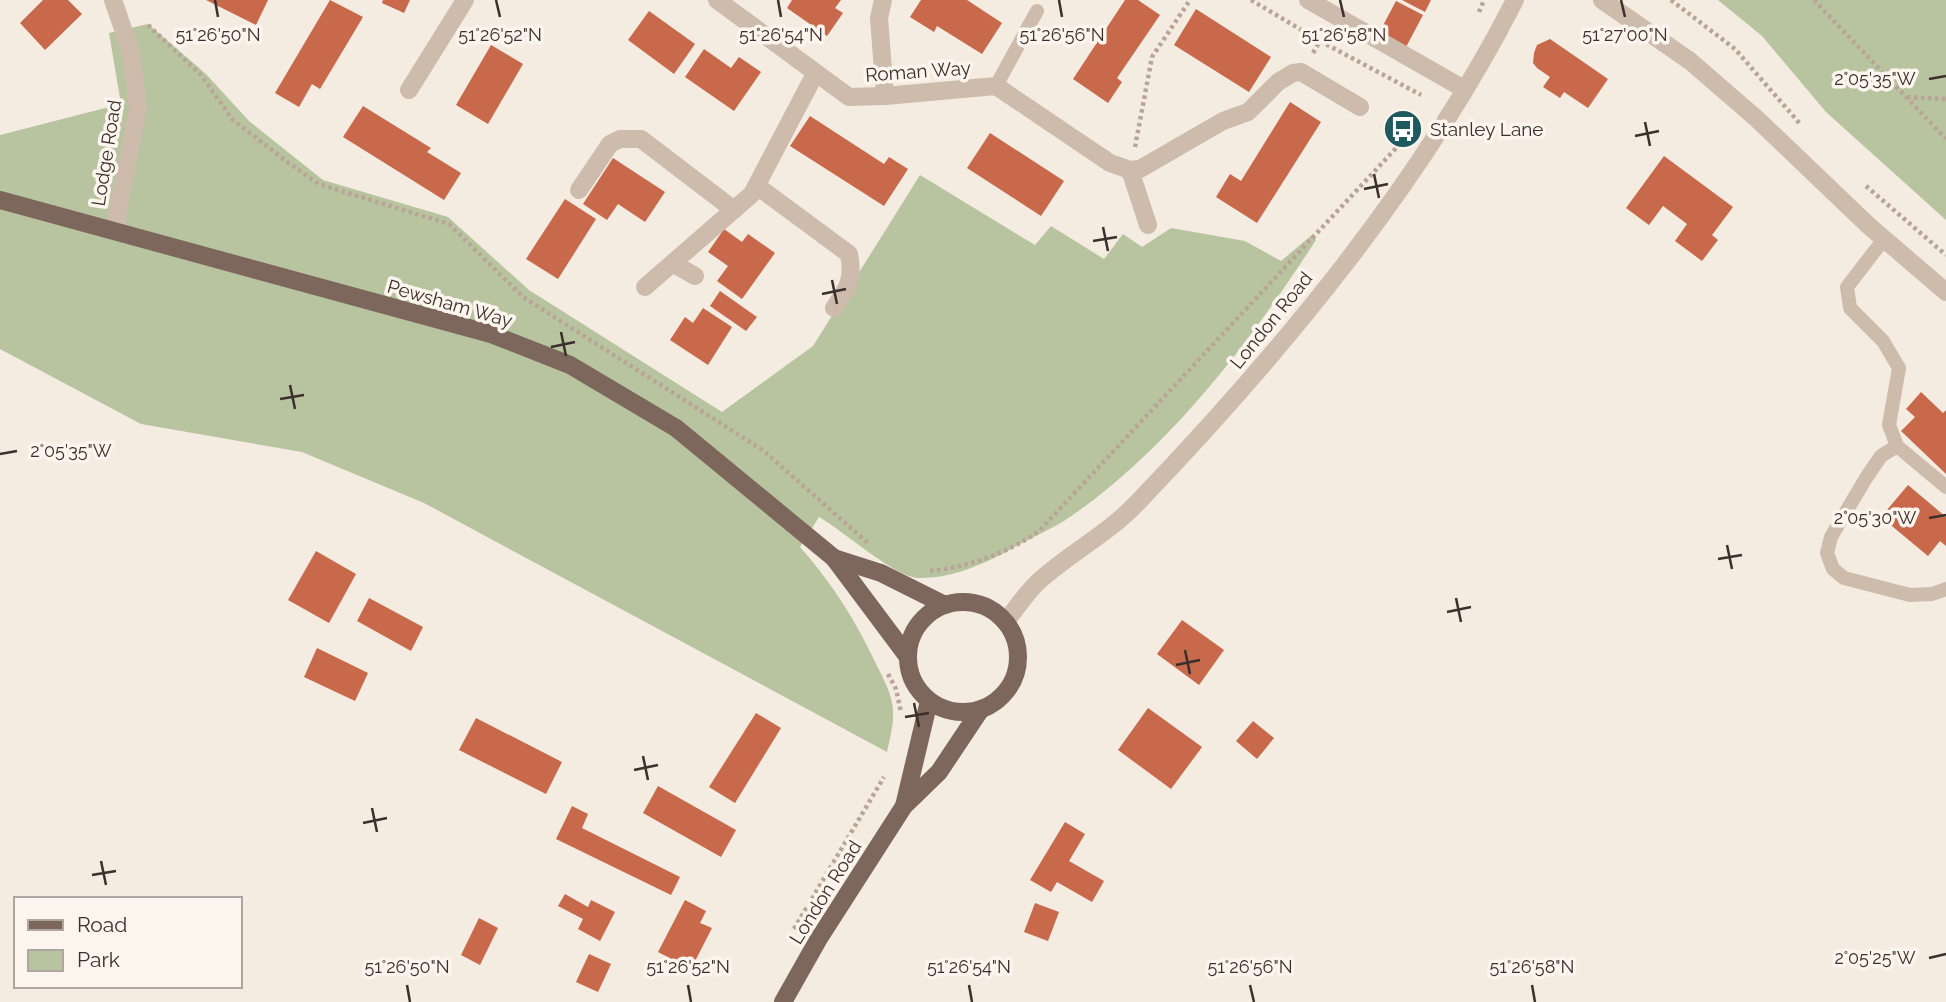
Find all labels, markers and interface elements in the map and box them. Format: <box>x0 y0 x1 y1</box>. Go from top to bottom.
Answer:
text: 51°26'50"N <box>175 24 261 45</box>
text: 51°26'52"N <box>458 24 542 45</box>
text: 51°26'54"N <box>739 24 823 45</box>
text: 51°26'56"N <box>1019 24 1105 45</box>
text: 51°26'58"N <box>1302 24 1386 45</box>
text: 51°27'00"N <box>1582 24 1668 45</box>
street label: Roman Way <box>865 56 971 86</box>
text: 2°05'35"W <box>1834 68 1916 89</box>
street label: Lodge Road <box>87 98 125 208</box>
bus stop icon: Stanley Lane <box>1382 108 1424 150</box>
place label: Stanley Lane <box>1430 118 1544 140</box>
street label: London Road <box>1225 267 1317 373</box>
street label: Pewsham Way <box>385 275 515 331</box>
text: 2°05'35"W <box>30 440 112 461</box>
text: 2°05'30"W <box>1834 507 1916 528</box>
street label: London Road <box>784 836 866 948</box>
legend <box>14 897 242 988</box>
text: Road <box>77 912 127 937</box>
text: Park <box>77 947 120 972</box>
text: 2°05'25"W <box>1834 947 1916 968</box>
text: 51°26'50"N <box>364 956 450 977</box>
text: 51°26'52"N <box>646 956 730 977</box>
text: 51°26'54"N <box>927 956 1011 977</box>
text: 51°26'56"N <box>1207 956 1293 977</box>
text: 51°26'58"N <box>1490 956 1574 977</box>

